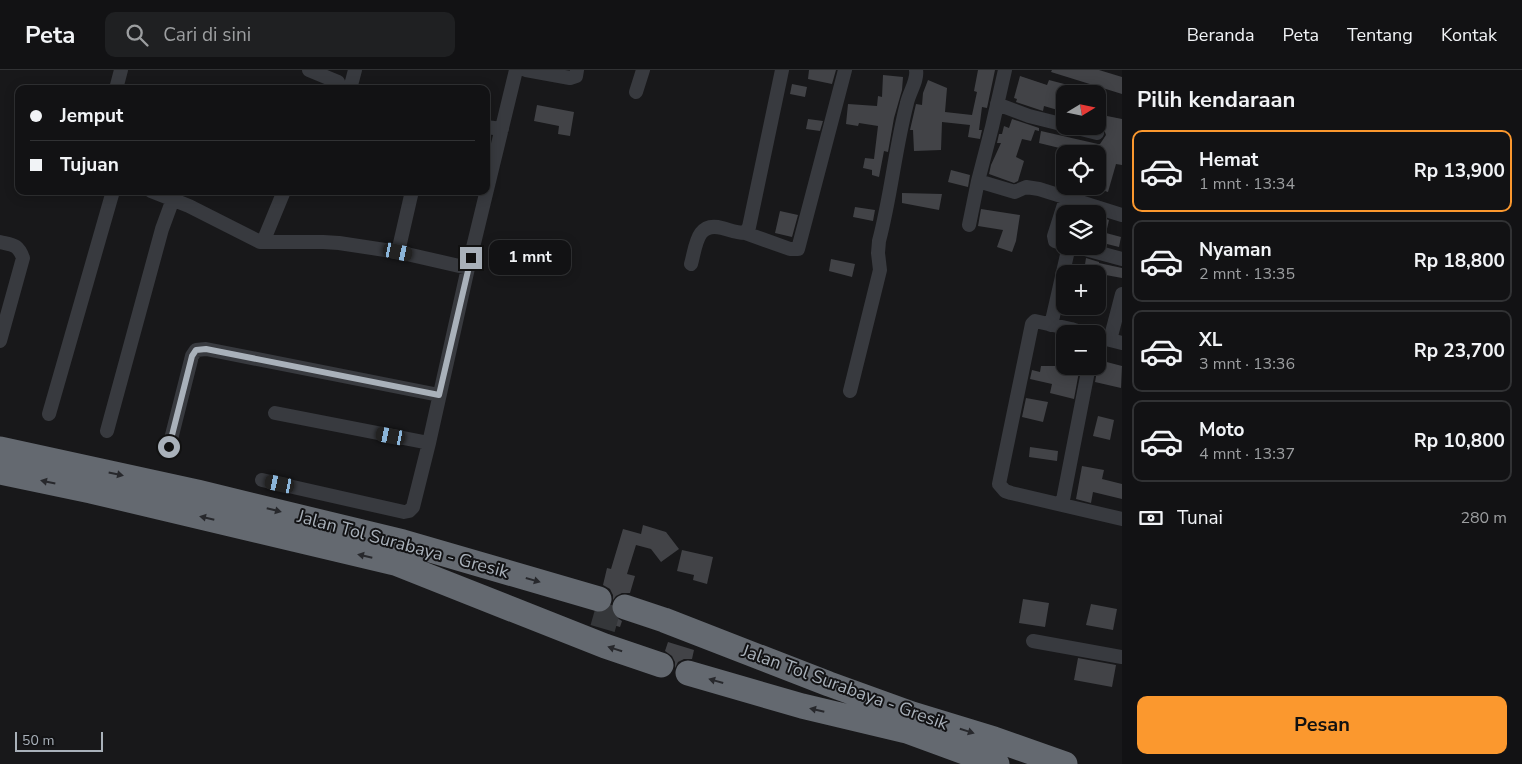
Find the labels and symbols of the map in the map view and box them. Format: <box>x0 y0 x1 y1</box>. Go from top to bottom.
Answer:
north arrow <box>1056 85 1106 135</box>
callout: 1 mnt <box>488 240 571 276</box>
car <box>381 242 414 262</box>
route end <box>460 247 482 269</box>
car <box>374 426 407 446</box>
route start <box>158 436 180 458</box>
one-way arrow <box>109 470 124 478</box>
car <box>263 474 296 494</box>
one-way arrow <box>41 478 56 486</box>
street label: Jalan Tol Surabaya - Gresik <box>294 504 512 584</box>
one-way arrow <box>267 507 282 515</box>
one-way arrow <box>199 514 214 522</box>
one-way arrow <box>357 552 372 560</box>
one-way arrow <box>525 576 540 584</box>
street label: Jalan Tol Surabaya - Gresik <box>738 638 952 736</box>
one-way arrow <box>607 645 622 653</box>
one-way arrow <box>709 677 724 685</box>
one-way arrow <box>809 706 824 714</box>
one-way arrow <box>960 728 975 736</box>
scale bar <box>15 729 102 752</box>

